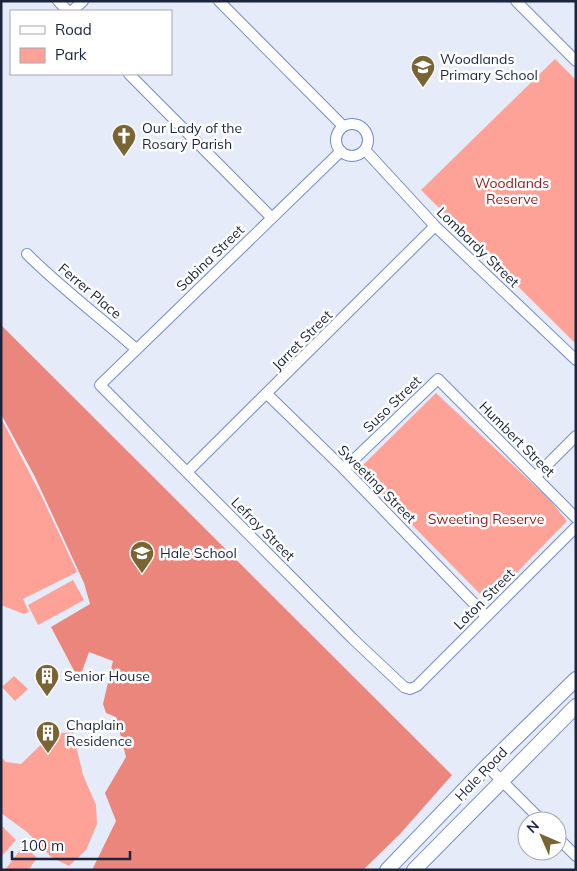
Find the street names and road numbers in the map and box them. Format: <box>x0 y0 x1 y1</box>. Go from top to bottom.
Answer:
street label: Lombardy Street <box>433 203 523 291</box>
street label: Sabina Street <box>172 221 248 295</box>
street label: Ferrer Place <box>55 259 125 323</box>
street label: Jarret Street <box>268 306 336 374</box>
street label: Suso Street <box>359 372 425 436</box>
street label: Humbert Street <box>475 397 559 481</box>
street label: Sweeting Street <box>334 441 420 527</box>
street label: Lefroy Street <box>227 493 299 565</box>
street label: Loton Street <box>450 565 518 633</box>
street label: Hale Road <box>451 743 511 805</box>

